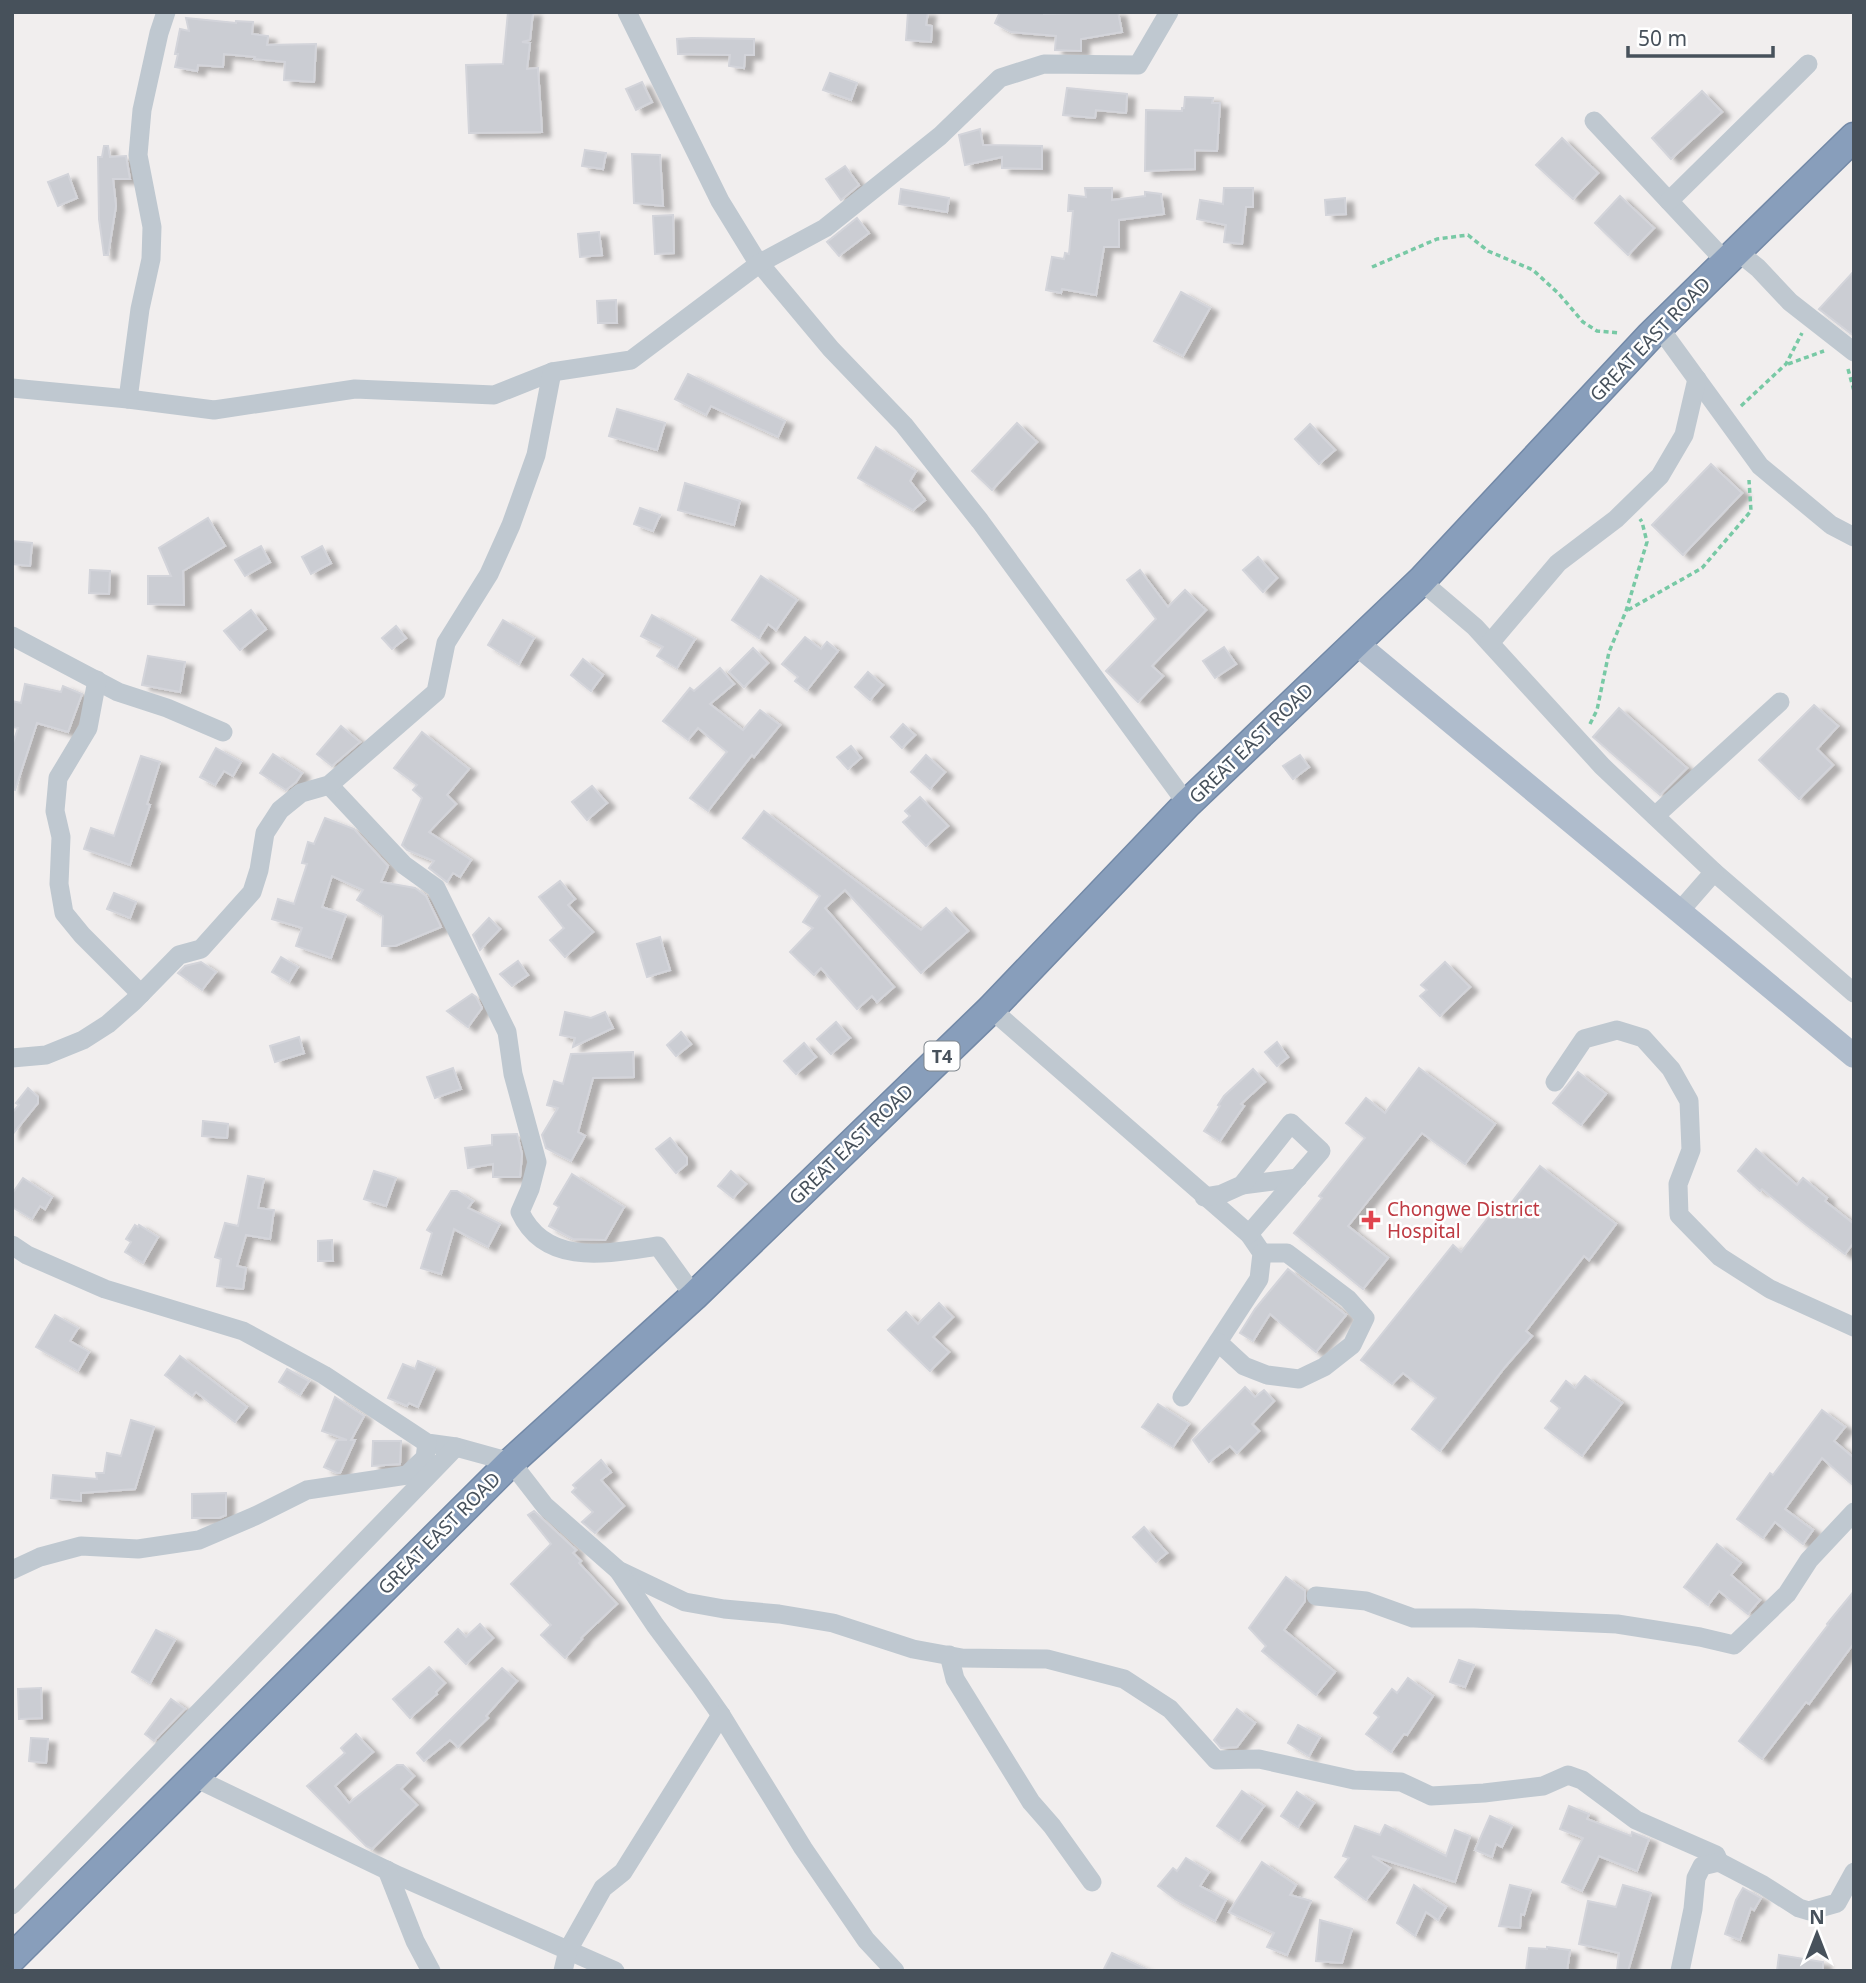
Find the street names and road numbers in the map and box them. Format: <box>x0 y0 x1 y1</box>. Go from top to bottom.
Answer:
street label: GREAT EAST ROAD <box>1584 271 1716 407</box>
street label: GREAT EAST ROAD <box>1183 677 1319 809</box>
road number: T4 <box>925 1042 960 1070</box>
street label: GREAT EAST ROAD <box>783 1078 919 1210</box>
street label: GREAT EAST ROAD <box>372 1466 506 1600</box>

